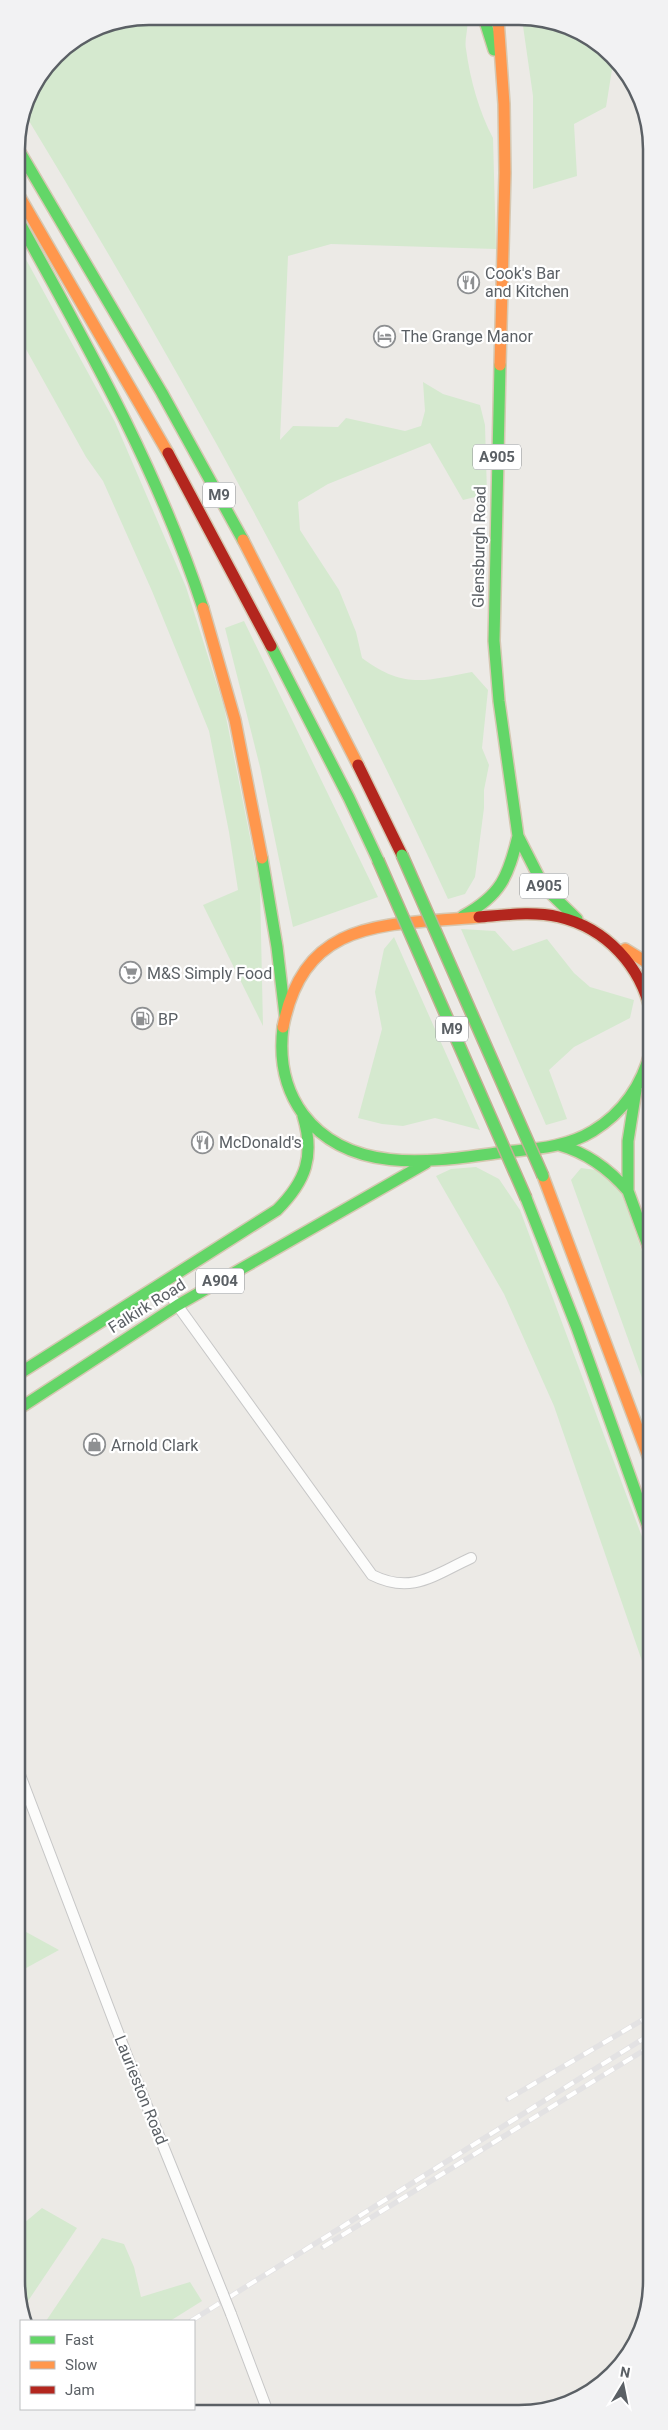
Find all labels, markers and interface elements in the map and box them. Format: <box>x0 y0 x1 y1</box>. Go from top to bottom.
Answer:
place label: Cook's Bar and Kitchen <box>485 264 569 301</box>
restaurant icon: Cook's Bar and Kitchen <box>457 270 481 294</box>
hotel icon: The Grange Manor <box>373 324 397 348</box>
place label: The Grange Manor <box>401 327 533 346</box>
road number: A905 <box>473 444 521 470</box>
road number: M9 <box>203 482 235 508</box>
street label: Glensburgh Road <box>468 486 490 608</box>
road number: A905 <box>520 874 568 898</box>
supermarket icon: M&S Simply Food <box>119 961 143 985</box>
place label: M&S Simply Food <box>147 964 272 983</box>
fuel station icon: BP <box>130 1007 154 1031</box>
place label: BP <box>158 1010 178 1029</box>
road number: M9 <box>436 1016 468 1042</box>
restaurant icon: McDonald's <box>191 1130 215 1154</box>
place label: McDonald's <box>219 1133 302 1152</box>
road number: A904 <box>196 1268 244 1294</box>
street label: Falkirk Road <box>105 1275 189 1337</box>
shop icon: Arnold Clark <box>83 1433 107 1457</box>
place label: Arnold Clark <box>111 1436 199 1455</box>
street label: Laurieston Road <box>110 2033 172 2147</box>
legend <box>20 2320 195 2410</box>
text: Fast <box>65 2331 94 2349</box>
text: Slow <box>65 2356 97 2374</box>
north arrow <box>598 2360 648 2410</box>
text: N <box>619 2363 632 2381</box>
text: Jam <box>65 2381 95 2399</box>

